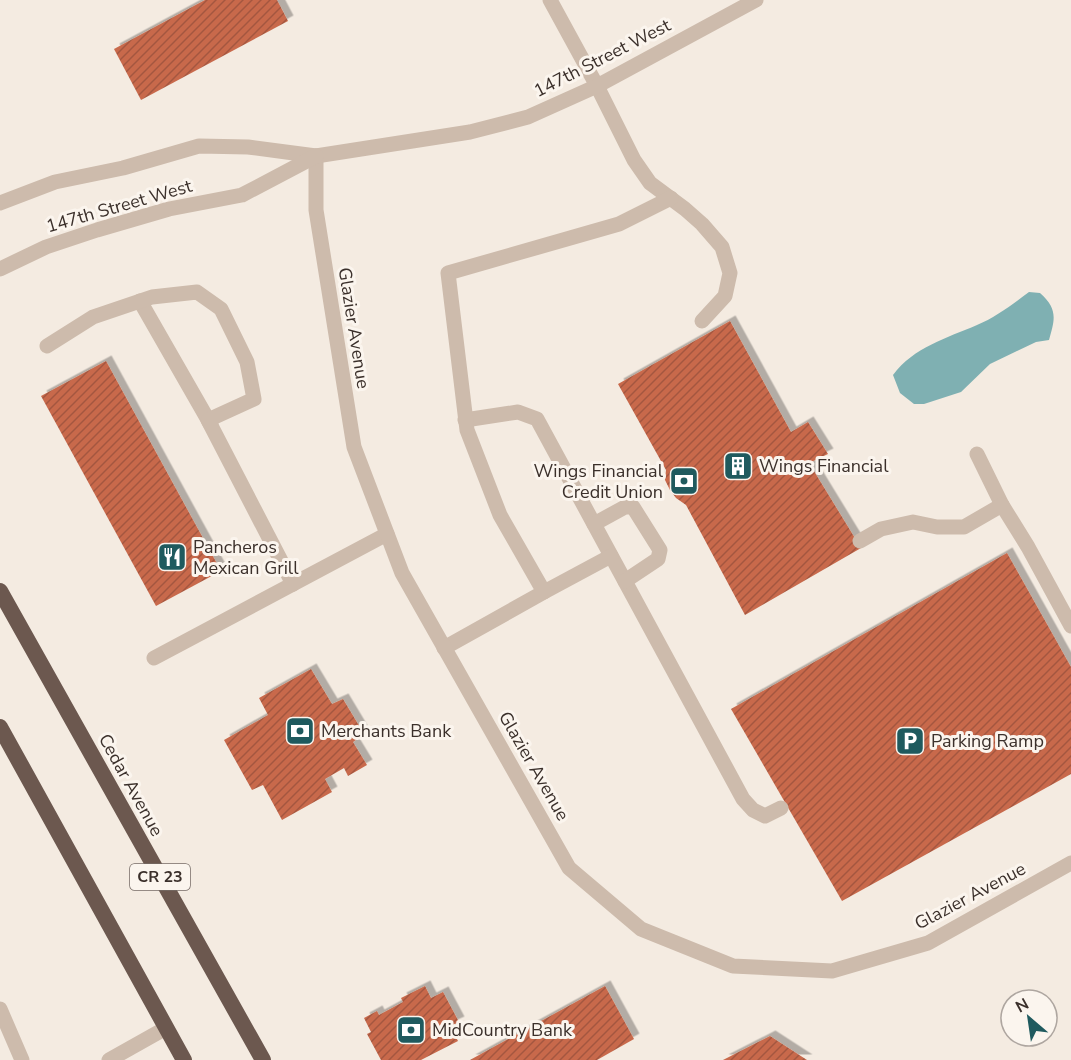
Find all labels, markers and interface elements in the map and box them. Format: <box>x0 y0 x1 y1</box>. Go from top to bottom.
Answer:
street label: 147th Street West <box>530 13 675 103</box>
street label: 147th Street West <box>43 174 195 238</box>
street label: Glazier Avenue <box>333 266 375 390</box>
building icon: Wings Financial <box>722 450 754 482</box>
place label: Wings Financial <box>759 454 889 478</box>
place label: Wings Financial Credit Union <box>534 459 664 504</box>
bank icon: Wings Financial Credit Union <box>668 465 700 497</box>
place label: Pancheros Mexican Grill <box>193 535 299 580</box>
restaurant icon: Pancheros Mexican Grill <box>156 541 188 573</box>
street label: Glazier Avenue <box>493 707 575 825</box>
bank icon: Merchants Bank <box>284 715 316 747</box>
place label: Merchants Bank <box>321 719 452 743</box>
parking icon: Parking Ramp <box>894 725 926 757</box>
place label: Parking Ramp <box>931 729 1044 753</box>
street label: Cedar Avenue <box>93 730 169 840</box>
street label: Glazier Avenue <box>910 857 1030 935</box>
road number: CR 23 <box>130 864 190 890</box>
north arrow <box>999 988 1059 1048</box>
text: N <box>1012 993 1033 1018</box>
bank icon: MidCountry Bank <box>395 1014 427 1046</box>
place label: MidCountry Bank <box>432 1018 573 1042</box>

